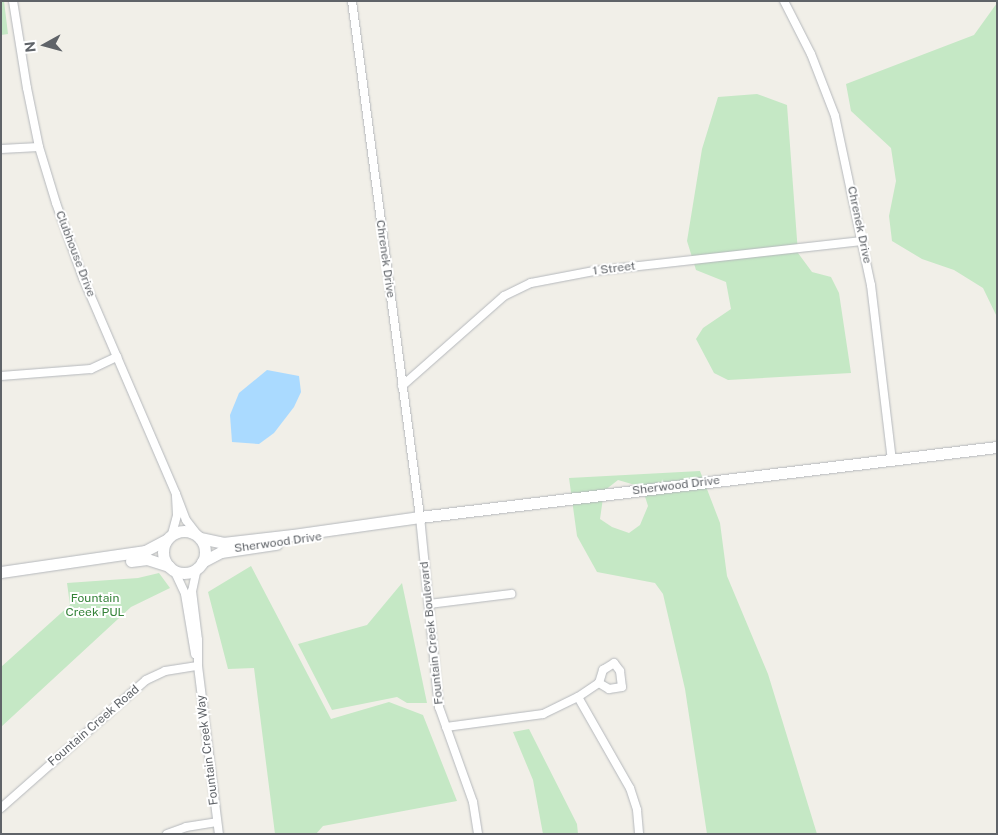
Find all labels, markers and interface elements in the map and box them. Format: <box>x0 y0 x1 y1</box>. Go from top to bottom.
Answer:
north arrow <box>20 20 70 70</box>
text: N <box>22 40 39 53</box>
street label: Chrenek Drive <box>844 185 874 265</box>
street label: Clubhouse Drive <box>52 209 98 299</box>
street label: Chrenek Drive <box>372 219 398 299</box>
street label: 1 Street <box>592 259 636 279</box>
street label: Sherwood Drive <box>631 473 721 499</box>
street label: Sherwood Drive <box>233 530 323 556</box>
street label: Fountain Creek Boulevard <box>417 561 447 705</box>
park label: Fountain Creek PUL <box>65 592 125 620</box>
street label: Fountain Creek Road <box>45 682 143 770</box>
street label: Fountain Creek Way <box>194 694 222 806</box>

